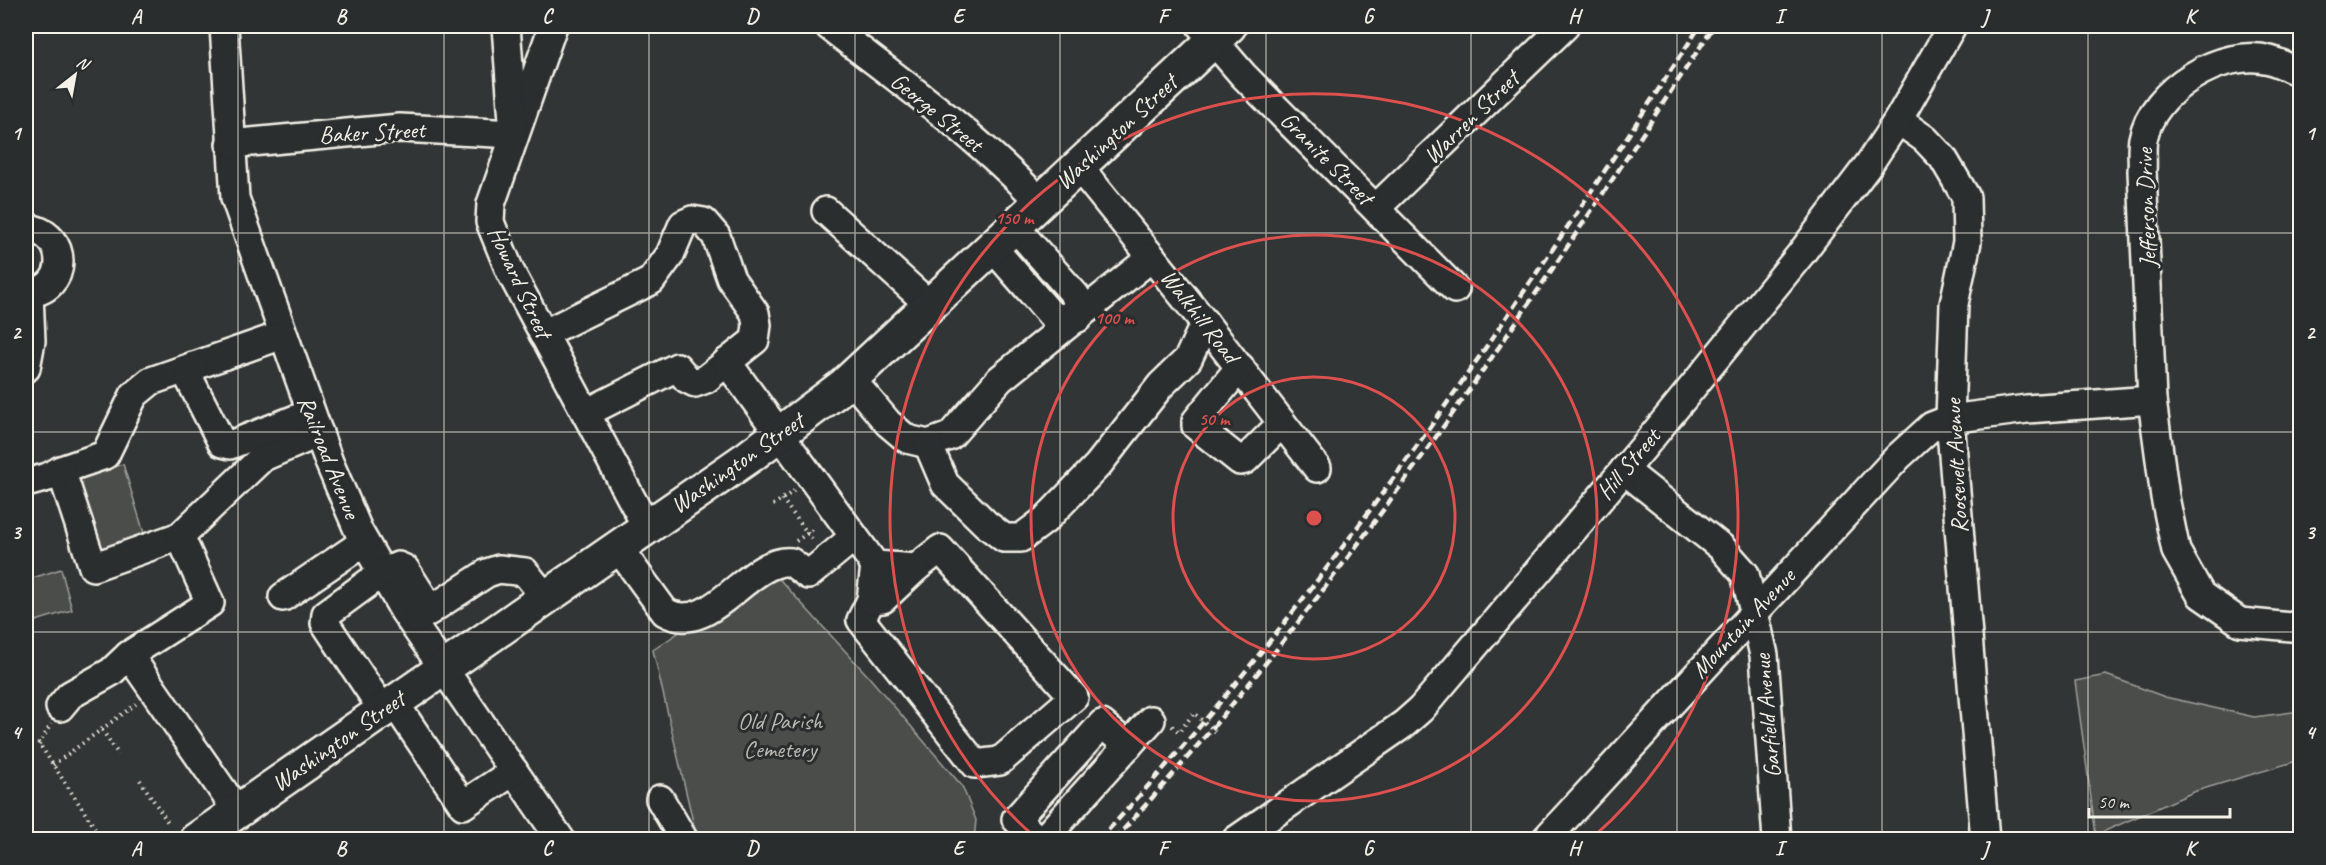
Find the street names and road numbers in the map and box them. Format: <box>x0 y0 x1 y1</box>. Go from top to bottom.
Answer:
street label: Warren Street <box>1417 62 1527 170</box>
street label: George Street <box>885 66 991 160</box>
street label: Washington Street <box>1049 66 1185 196</box>
street label: Granite Street <box>1274 105 1382 213</box>
street label: Baker Street <box>318 114 428 150</box>
street label: Jefferson Drive <box>2129 145 2163 269</box>
street label: Howard Street <box>481 221 560 345</box>
street label: Walkhill Road <box>1154 263 1248 372</box>
street label: Railroad Avenue <box>291 391 368 525</box>
street label: Roosevelt Avenue <box>1937 396 1974 534</box>
street label: Washington Street <box>665 404 812 520</box>
street label: Hill Street <box>1590 421 1668 506</box>
street label: Mountain Avenue <box>1684 560 1803 684</box>
street label: Garfield Avenue <box>1746 651 1787 779</box>
street label: Washington Street <box>266 682 413 798</box>

